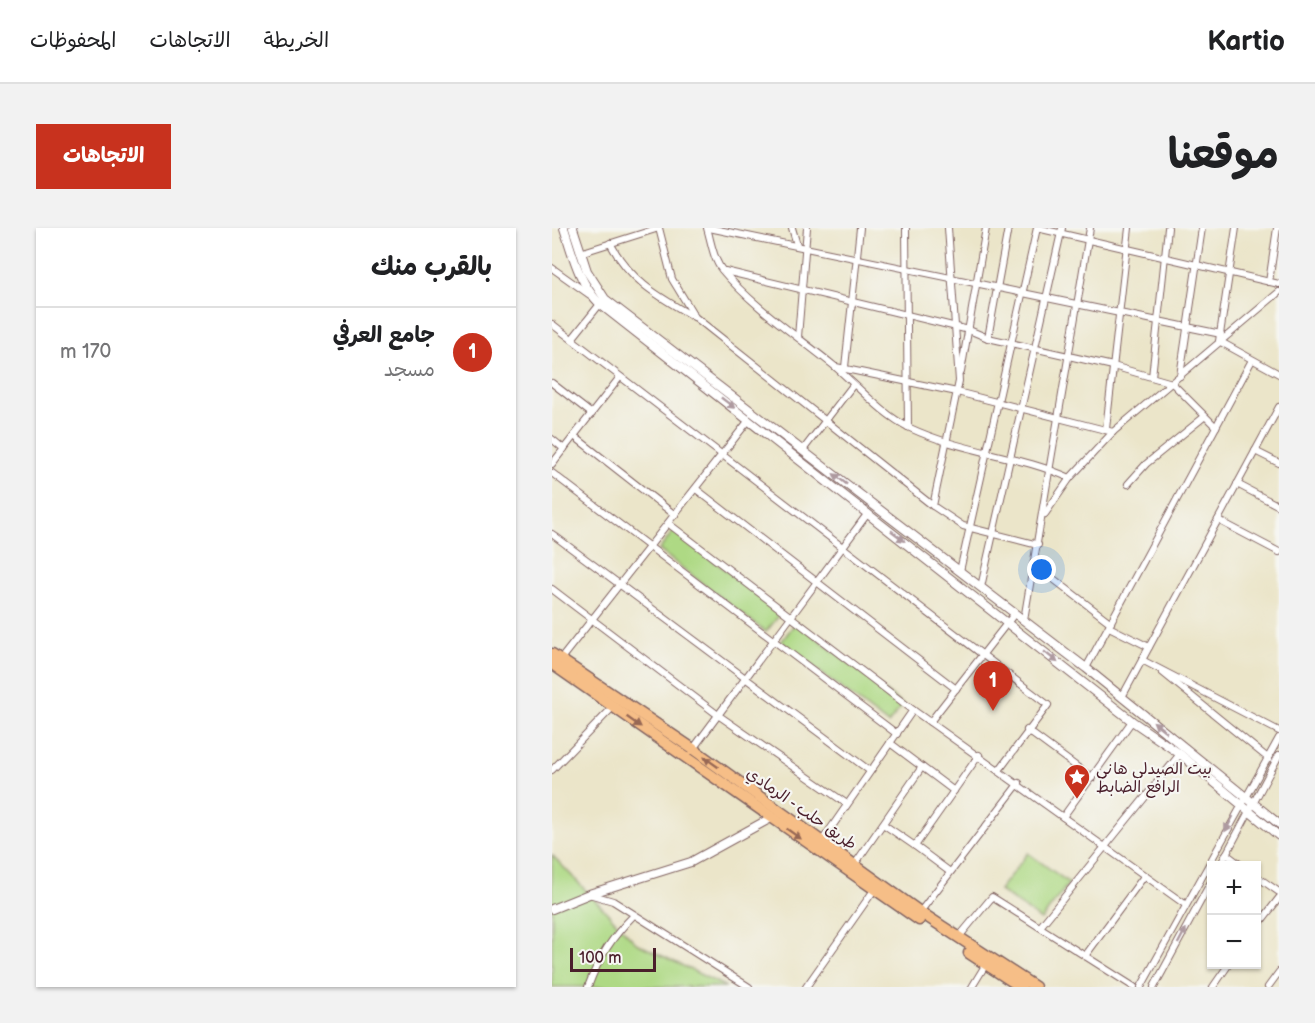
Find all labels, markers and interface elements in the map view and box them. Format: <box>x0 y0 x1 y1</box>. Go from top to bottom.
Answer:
text: Kartio <box>1207 25 1285 58</box>
text: المحفوظات <box>30 28 116 53</box>
text: الاتجاهات <box>149 28 231 53</box>
text: الخريطة <box>264 28 329 53</box>
button: الاتجاهات <box>36 124 171 189</box>
text: موقعنا <box>1168 130 1279 181</box>
text: بالقرب منك <box>371 252 492 283</box>
text: جامع العرفي <box>333 322 435 349</box>
text: 170 m <box>60 340 111 364</box>
text: 1 <box>468 340 477 364</box>
text: مسجد <box>384 358 435 382</box>
one-way arrow <box>720 397 736 410</box>
one-way arrow <box>833 473 848 485</box>
one-way arrow <box>890 530 906 543</box>
your location <box>1027 555 1056 584</box>
one-way arrow <box>1044 650 1059 662</box>
pin: 1 <box>974 662 1012 711</box>
one-way arrow <box>626 716 642 728</box>
one-way arrow <box>1152 721 1168 734</box>
one-way arrow <box>703 757 719 768</box>
place label: بيت الصيدلي هاني الرافع الضابط <box>1096 760 1212 798</box>
place icon: بيت الصيدلي هاني الرافع الضابط <box>1062 762 1092 800</box>
street label: طريق حلب - الرمادي <box>742 764 860 855</box>
one-way arrow <box>1224 816 1234 833</box>
one-way arrow <box>786 828 802 839</box>
map controls <box>1207 861 1261 969</box>
button: + <box>1207 861 1261 915</box>
button: − <box>1207 915 1261 969</box>
one-way arrow <box>1177 927 1187 944</box>
scale bar <box>570 945 656 972</box>
text: 100 m <box>579 949 622 968</box>

